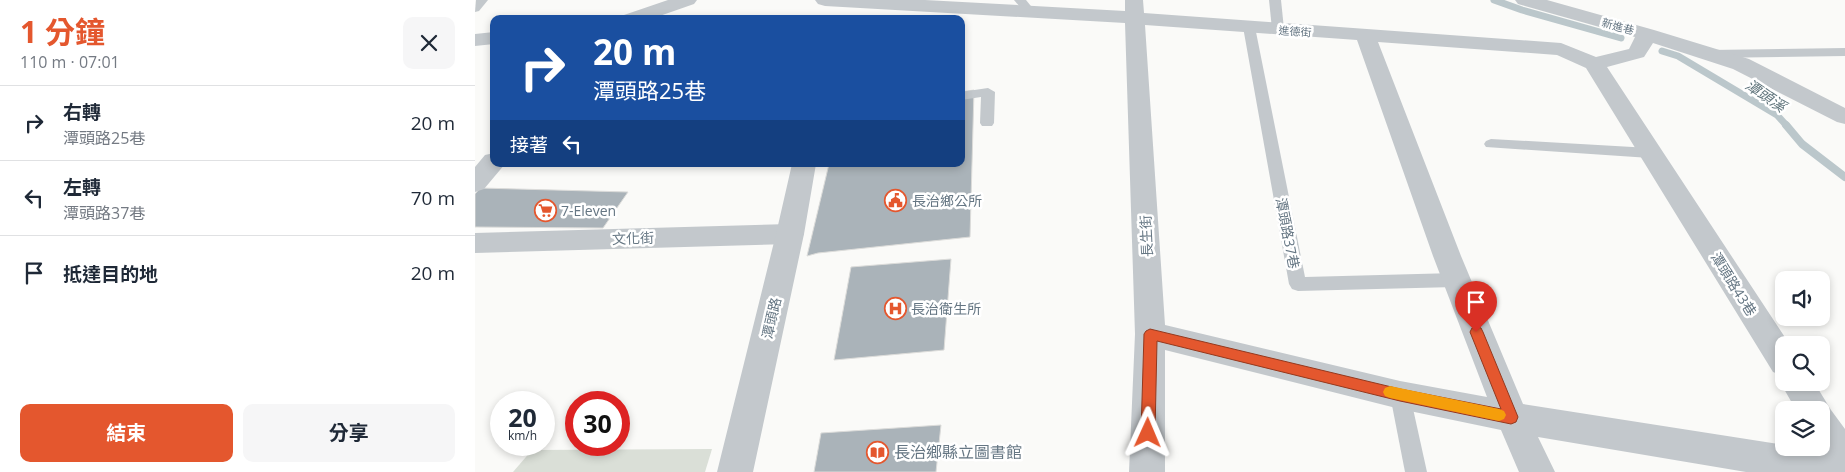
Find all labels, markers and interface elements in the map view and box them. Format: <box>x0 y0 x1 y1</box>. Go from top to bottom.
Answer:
text: 1 分鐘 <box>20 11 105 52</box>
street label: 新進巷 <box>1600 14 1636 38</box>
button: close <box>403 17 455 69</box>
street label: 進德街 <box>1278 22 1312 40</box>
text: 20 m <box>593 28 676 75</box>
icon: right <box>510 35 575 100</box>
text: 110 m · 07:01 <box>20 51 120 73</box>
water label: 潭頭溪 <box>1742 74 1792 117</box>
text: 潭頭路25巷 <box>593 75 706 105</box>
text: 右轉 <box>63 99 101 125</box>
icon: right <box>20 109 48 137</box>
text: 20 m <box>411 110 455 136</box>
text: 潭頭路25巷 <box>63 127 145 149</box>
icon: left <box>558 130 586 158</box>
text: 接著 <box>510 132 548 158</box>
text: 左轉 <box>63 174 101 200</box>
icon: left <box>20 184 48 212</box>
text: 70 m <box>411 185 455 211</box>
public building icon: 長治鄉公所 <box>884 188 908 212</box>
place label: 長治鄉公所 <box>912 191 982 210</box>
street label: 潭頭路37巷 <box>1272 196 1304 270</box>
supermarket icon: 7-Eleven <box>533 198 557 222</box>
place label: 7-Eleven <box>561 201 616 220</box>
text: 潭頭路37巷 <box>63 202 145 224</box>
street label: 長生街 <box>1135 215 1157 257</box>
street label: 文化街 <box>612 228 654 248</box>
street label: 潭頭路43巷 <box>1707 248 1761 320</box>
icon: arrive <box>20 259 48 287</box>
text: 20 m <box>411 260 455 286</box>
text: 抵達目的地 <box>63 261 158 287</box>
map controls <box>1775 271 1830 456</box>
button: sound <box>1775 271 1830 326</box>
pin <box>1455 281 1497 332</box>
icon: arrive <box>1462 288 1490 316</box>
street label: 潭頭路 <box>757 295 785 341</box>
hospital icon: 長治衛生所 <box>883 296 907 320</box>
place label: 長治衛生所 <box>911 299 981 318</box>
button: search <box>1775 336 1830 391</box>
speed limit sign: 30 <box>565 391 630 456</box>
text: 20 <box>508 400 537 434</box>
button: layers <box>1775 401 1830 456</box>
button: 結束 <box>20 404 233 462</box>
button: 分享 <box>243 404 455 462</box>
position arrow <box>1121 406 1173 458</box>
text: km/h <box>508 427 537 444</box>
library icon: 長治鄉縣立圖書館 <box>866 440 890 464</box>
place label: 長治鄉縣立圖書館 <box>894 441 1022 463</box>

